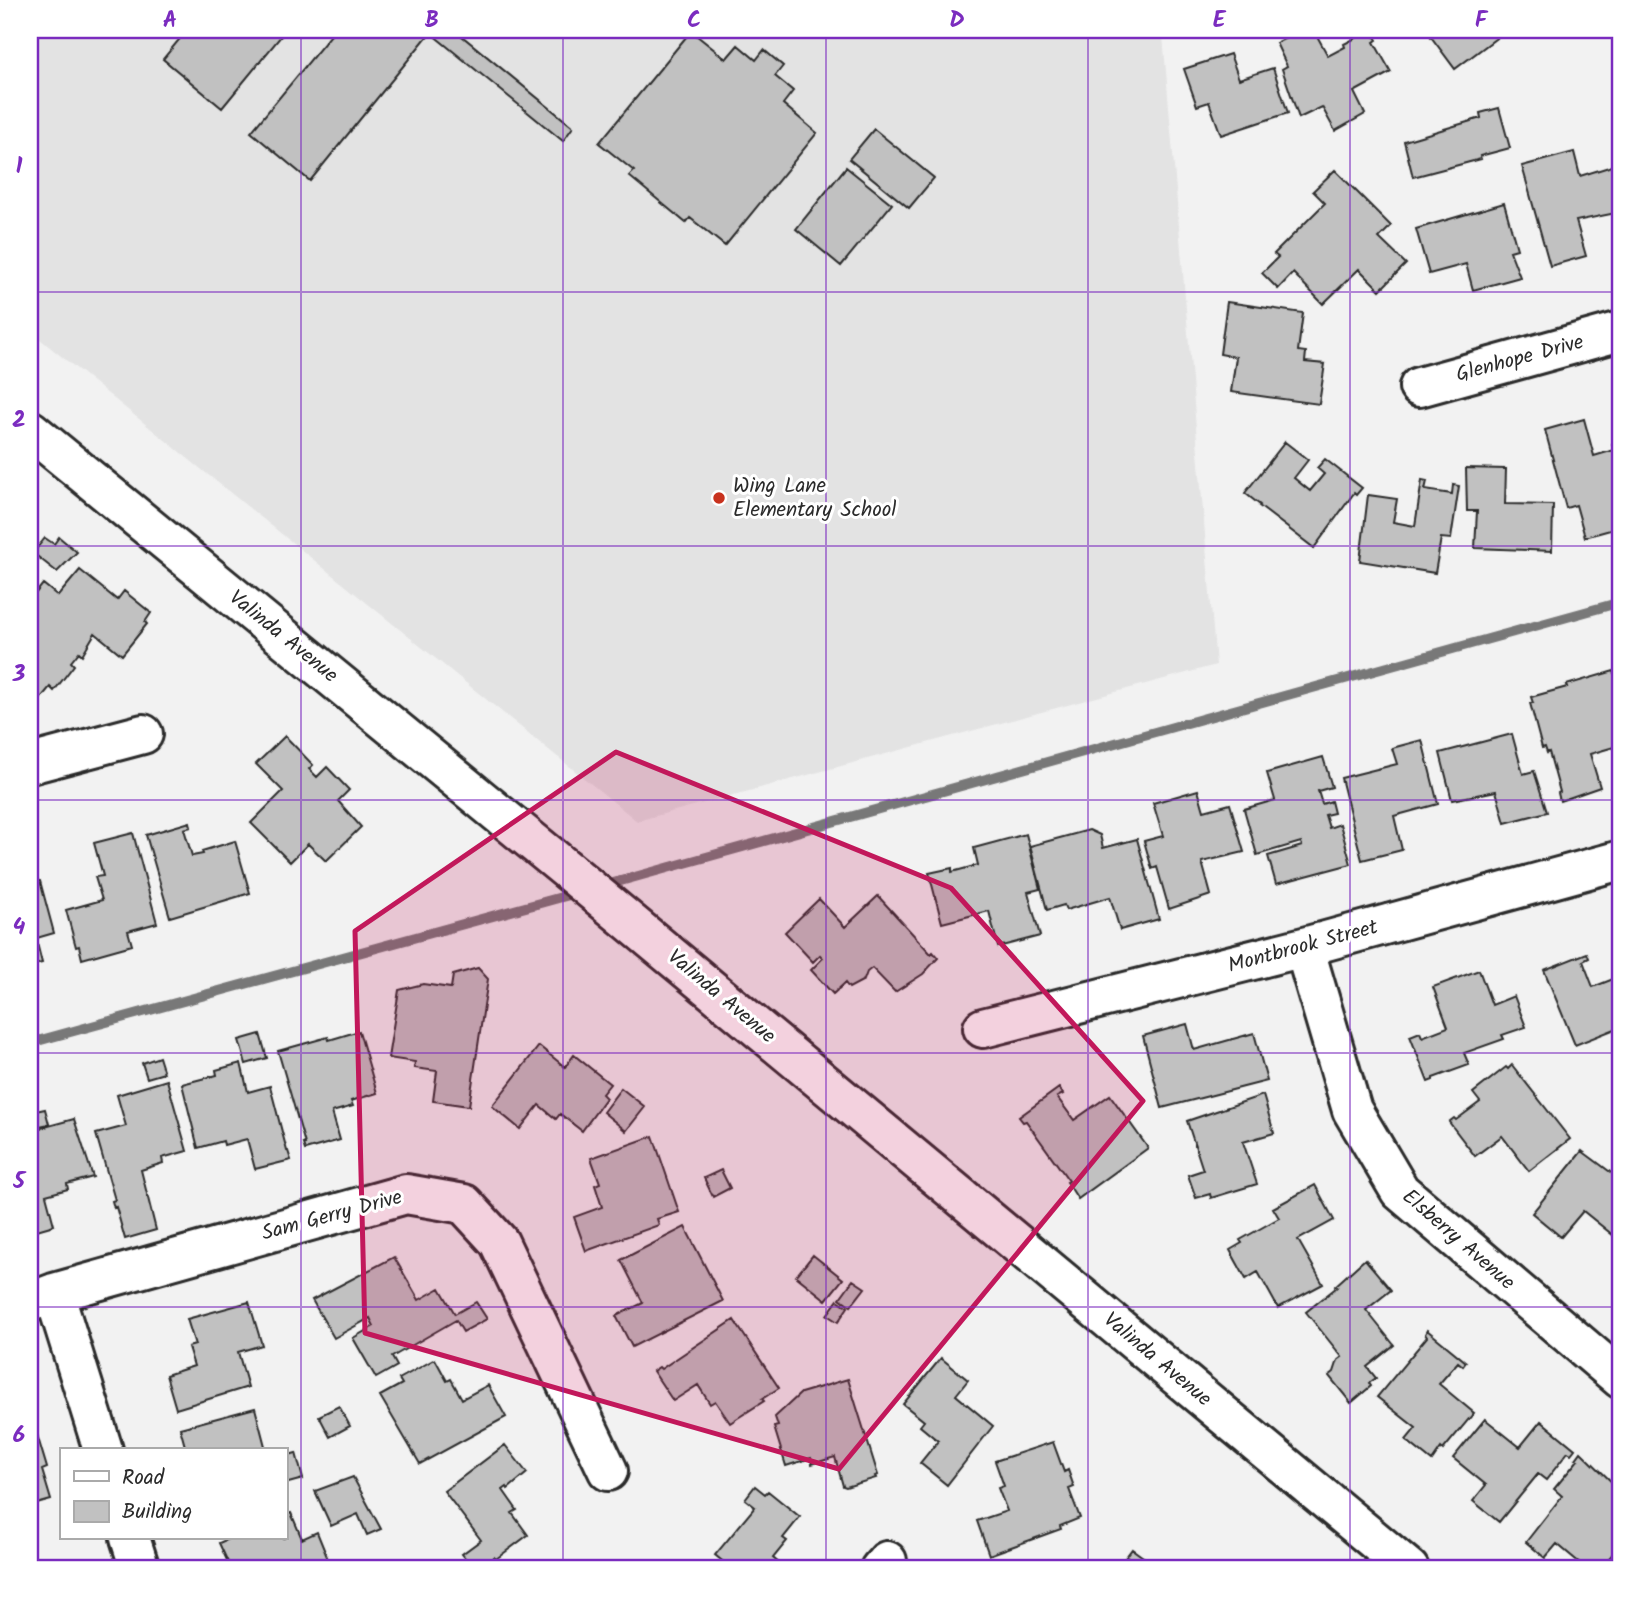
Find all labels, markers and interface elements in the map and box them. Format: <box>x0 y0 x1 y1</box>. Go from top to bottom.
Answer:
text: A <box>163 3 177 39</box>
text: B <box>425 3 439 39</box>
text: C <box>687 3 701 39</box>
text: D <box>949 3 965 39</box>
text: E <box>1213 3 1227 39</box>
text: F <box>1475 3 1489 39</box>
text: 1 <box>16 149 23 185</box>
street label: Glenhope Drive <box>1452 326 1588 392</box>
text: 2 <box>12 403 26 439</box>
place label: Wing Lane Elementary School <box>733 470 896 527</box>
marker: Wing Lane Elementary School <box>711 490 727 506</box>
street label: Valinda Avenue <box>221 582 345 692</box>
text: 3 <box>12 657 26 693</box>
text: 4 <box>13 910 26 946</box>
street label: Montbrook Street <box>1224 911 1382 983</box>
street label: Valinda Avenue <box>659 942 783 1053</box>
text: 5 <box>12 1164 27 1200</box>
street label: Sam Gerry Drive <box>258 1181 407 1251</box>
street label: Elsberry Avenue <box>1394 1181 1522 1299</box>
street label: Valinda Avenue <box>1095 1305 1219 1416</box>
text: 6 <box>13 1418 25 1454</box>
legend <box>60 1448 287 1540</box>
text: Road <box>122 1462 165 1495</box>
text: Building <box>122 1496 192 1529</box>

